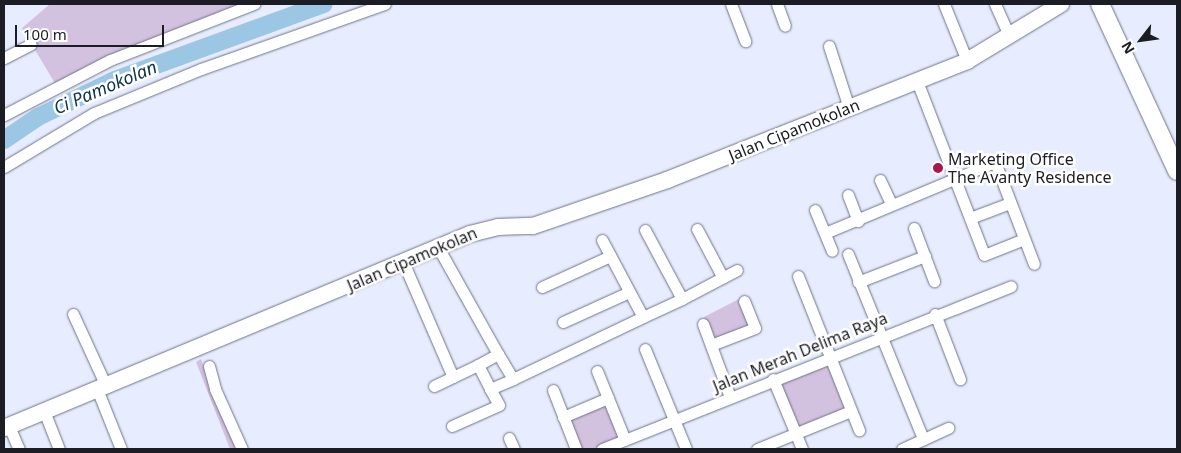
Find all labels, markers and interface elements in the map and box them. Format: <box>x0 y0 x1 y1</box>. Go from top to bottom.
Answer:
scale bar <box>18 15 166 47</box>
north arrow <box>1116 15 1166 65</box>
text: 100 m <box>23 24 67 44</box>
text: N <box>1117 38 1139 57</box>
water label: Ci Pamokolan <box>50 56 160 118</box>
street label: Jalan Cipamokolan <box>726 95 862 165</box>
place label: Marketing Office The Avanty Residence <box>948 149 1112 187</box>
marker: Marketing Office The Avanty Residence <box>932 162 944 174</box>
street label: Jalan Cipamokolan <box>344 223 480 295</box>
street label: Jalan Merah Delima Raya <box>710 308 890 396</box>

